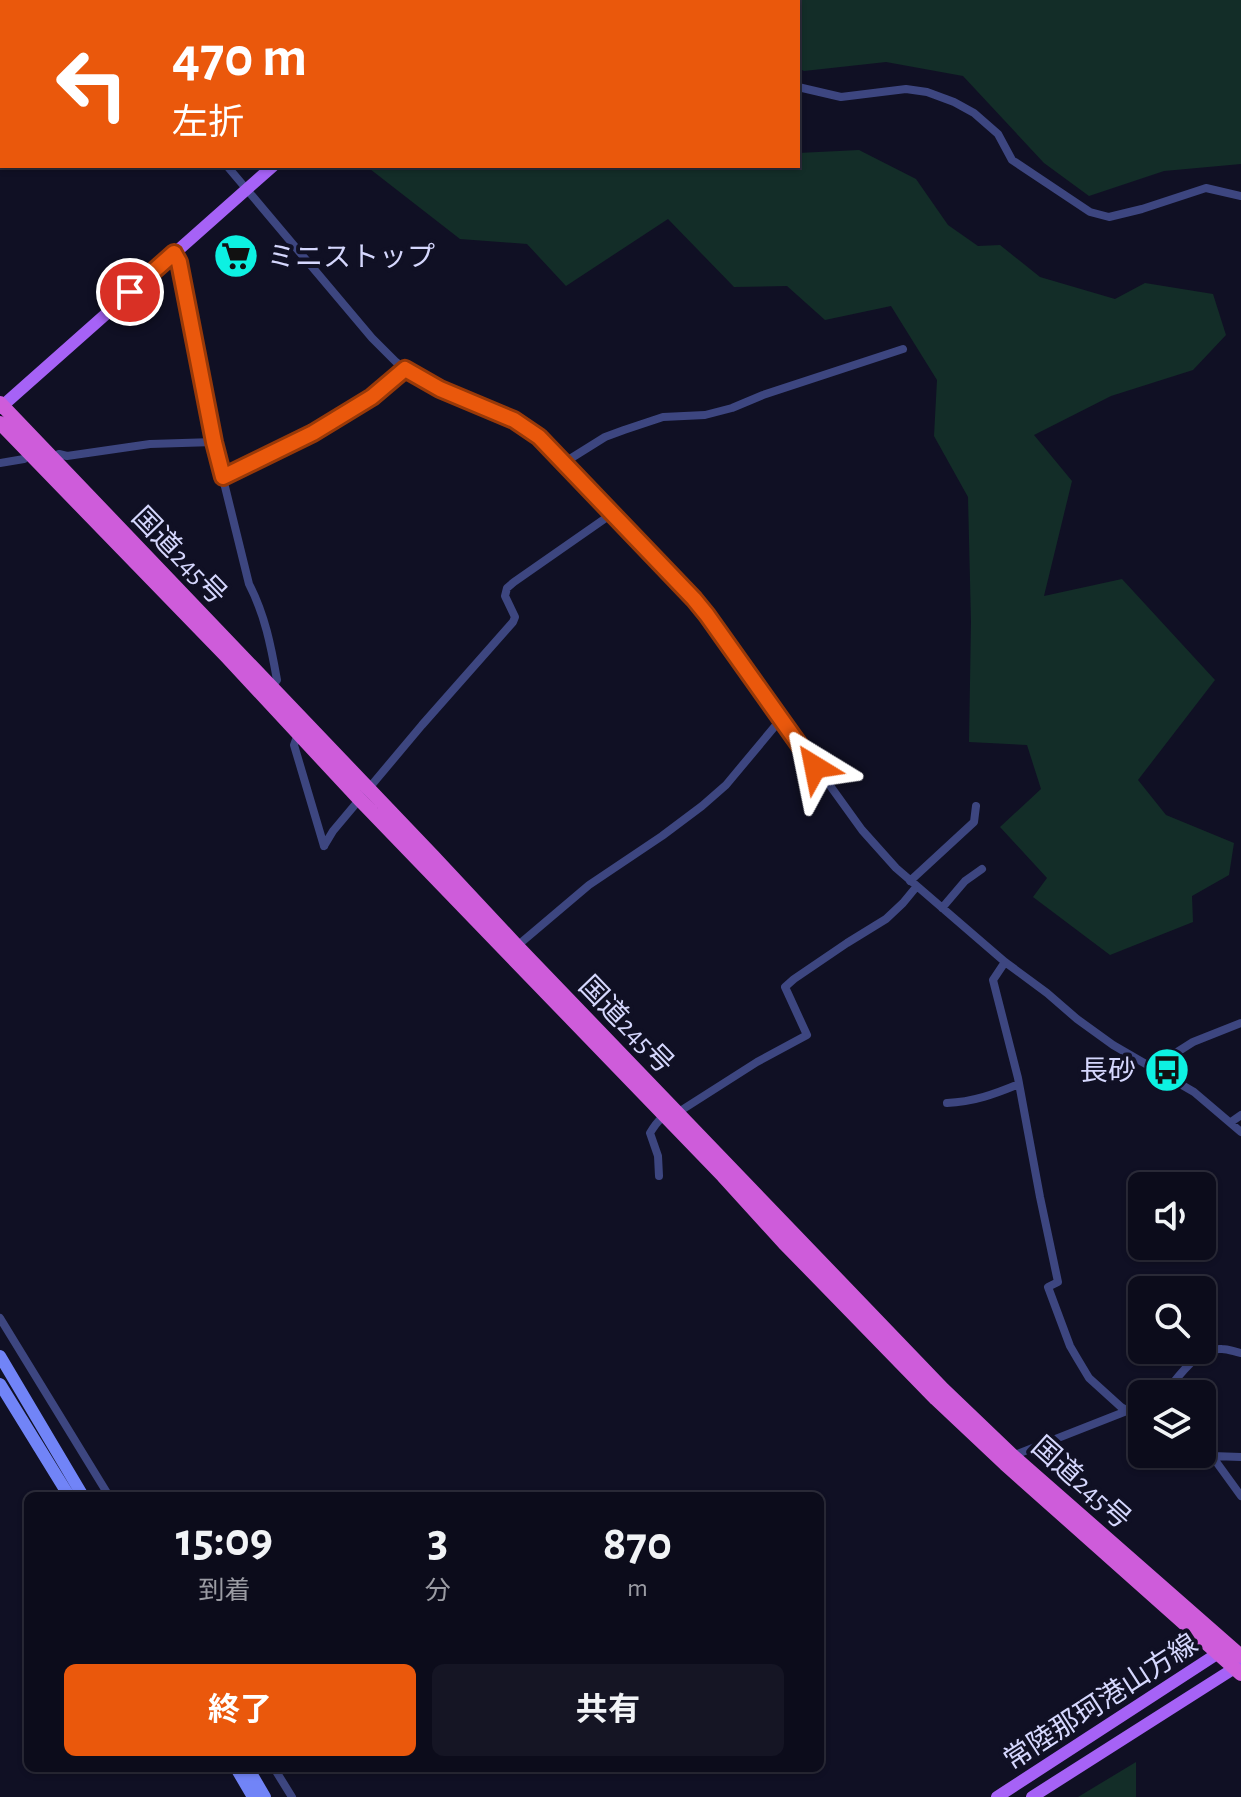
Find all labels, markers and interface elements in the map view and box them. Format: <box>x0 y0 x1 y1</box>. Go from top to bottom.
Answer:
text: 470 m <box>172 30 307 86</box>
icon: left <box>40 32 144 136</box>
text: 左折 <box>172 105 244 141</box>
supermarket icon: ミニストップ <box>212 232 260 280</box>
place label: ミニストップ <box>267 242 435 272</box>
pin <box>96 258 164 326</box>
icon: arrive <box>108 270 152 314</box>
street label: 国道245号 <box>126 501 232 610</box>
position arrow <box>773 725 857 809</box>
street label: 国道245号 <box>573 970 679 1079</box>
bus stop icon: 長砂 <box>1143 1046 1191 1094</box>
place label: 長砂 <box>1080 1056 1136 1086</box>
map controls <box>1128 1172 1216 1468</box>
button: sound <box>1128 1172 1216 1260</box>
button: search <box>1128 1276 1216 1364</box>
button: layers <box>1128 1380 1216 1468</box>
street label: 国道245号 <box>1026 1431 1137 1535</box>
text: 15:09 <box>176 1517 273 1565</box>
text: 3 <box>428 1517 448 1565</box>
text: 870 <box>603 1521 672 1569</box>
text: m <box>627 1575 648 1601</box>
text: 到着 <box>198 1578 250 1604</box>
text: 分 <box>425 1578 451 1604</box>
street label: 常陸那珂港山方線 <box>998 1628 1203 1775</box>
button: 終了 <box>64 1664 416 1756</box>
button: 共有 <box>432 1664 784 1756</box>

